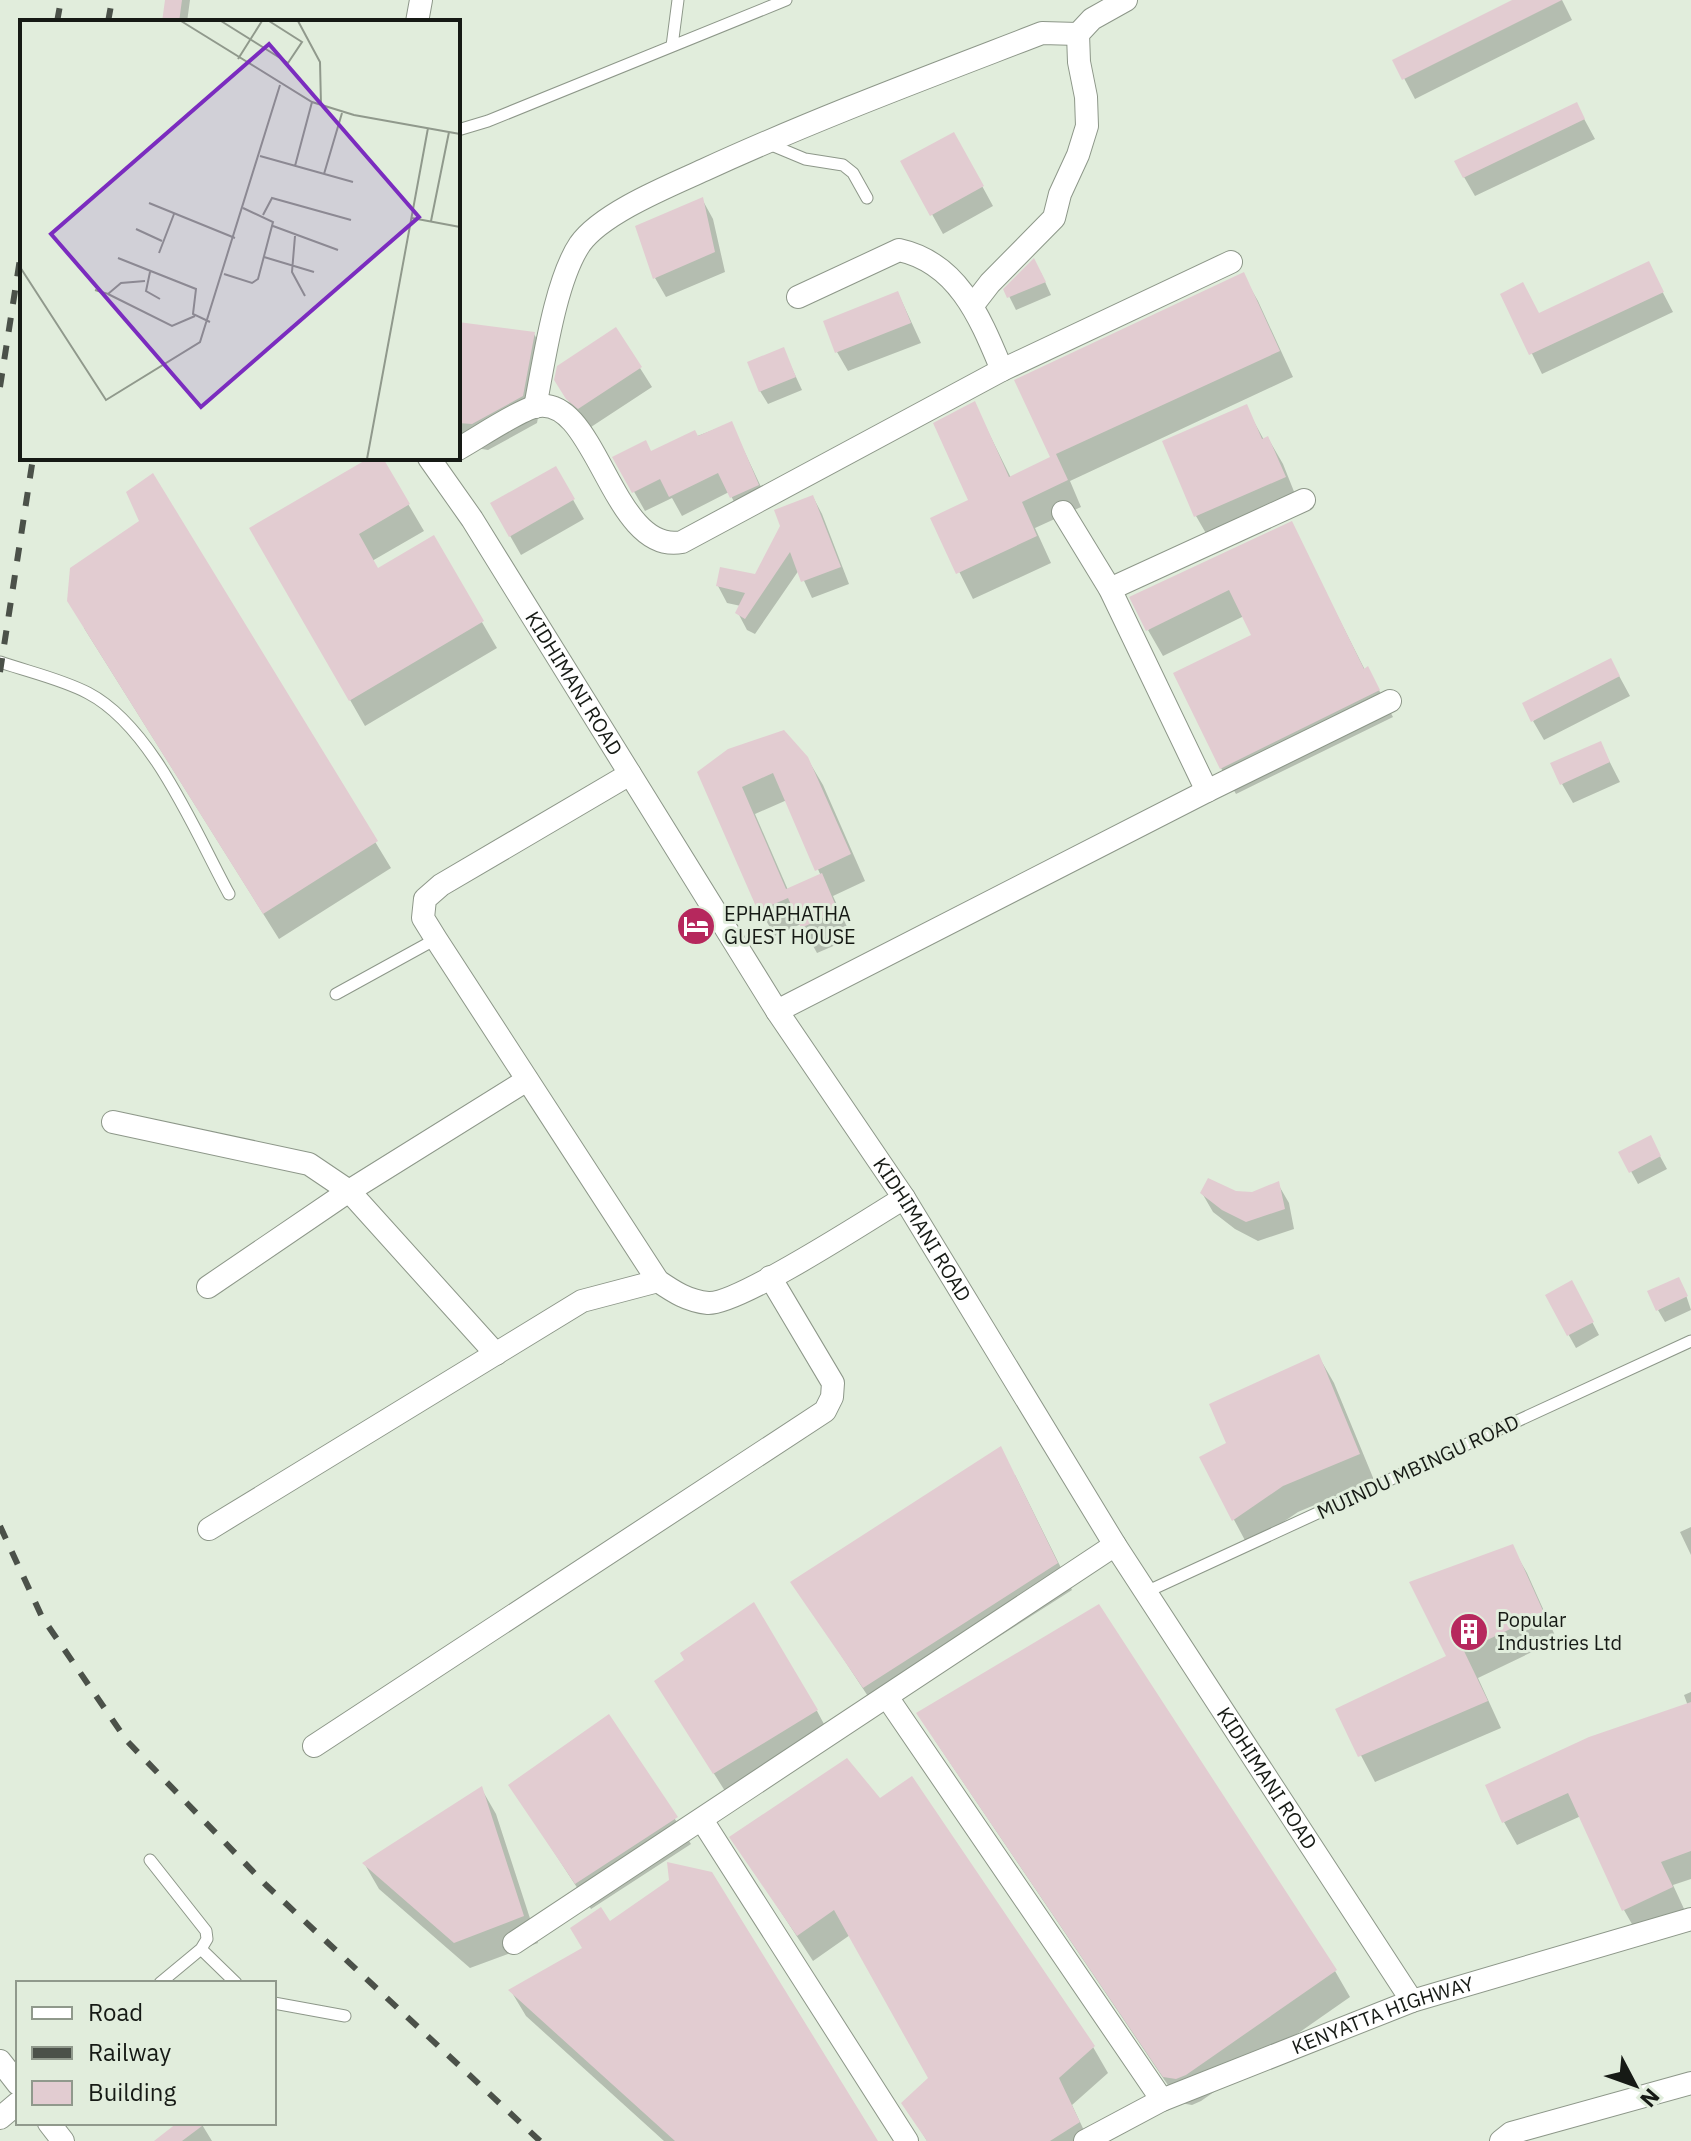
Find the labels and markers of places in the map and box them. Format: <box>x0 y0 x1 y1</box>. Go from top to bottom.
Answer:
place label: EPHAPHATHA GUEST HOUSE <box>724 900 856 950</box>
hotel icon: EPHAPHATHA GUEST HOUSE <box>675 905 717 947</box>
place label: Popular Industries Ltd <box>1497 1606 1622 1656</box>
building icon: Popular Industries Ltd <box>1448 1611 1490 1653</box>

